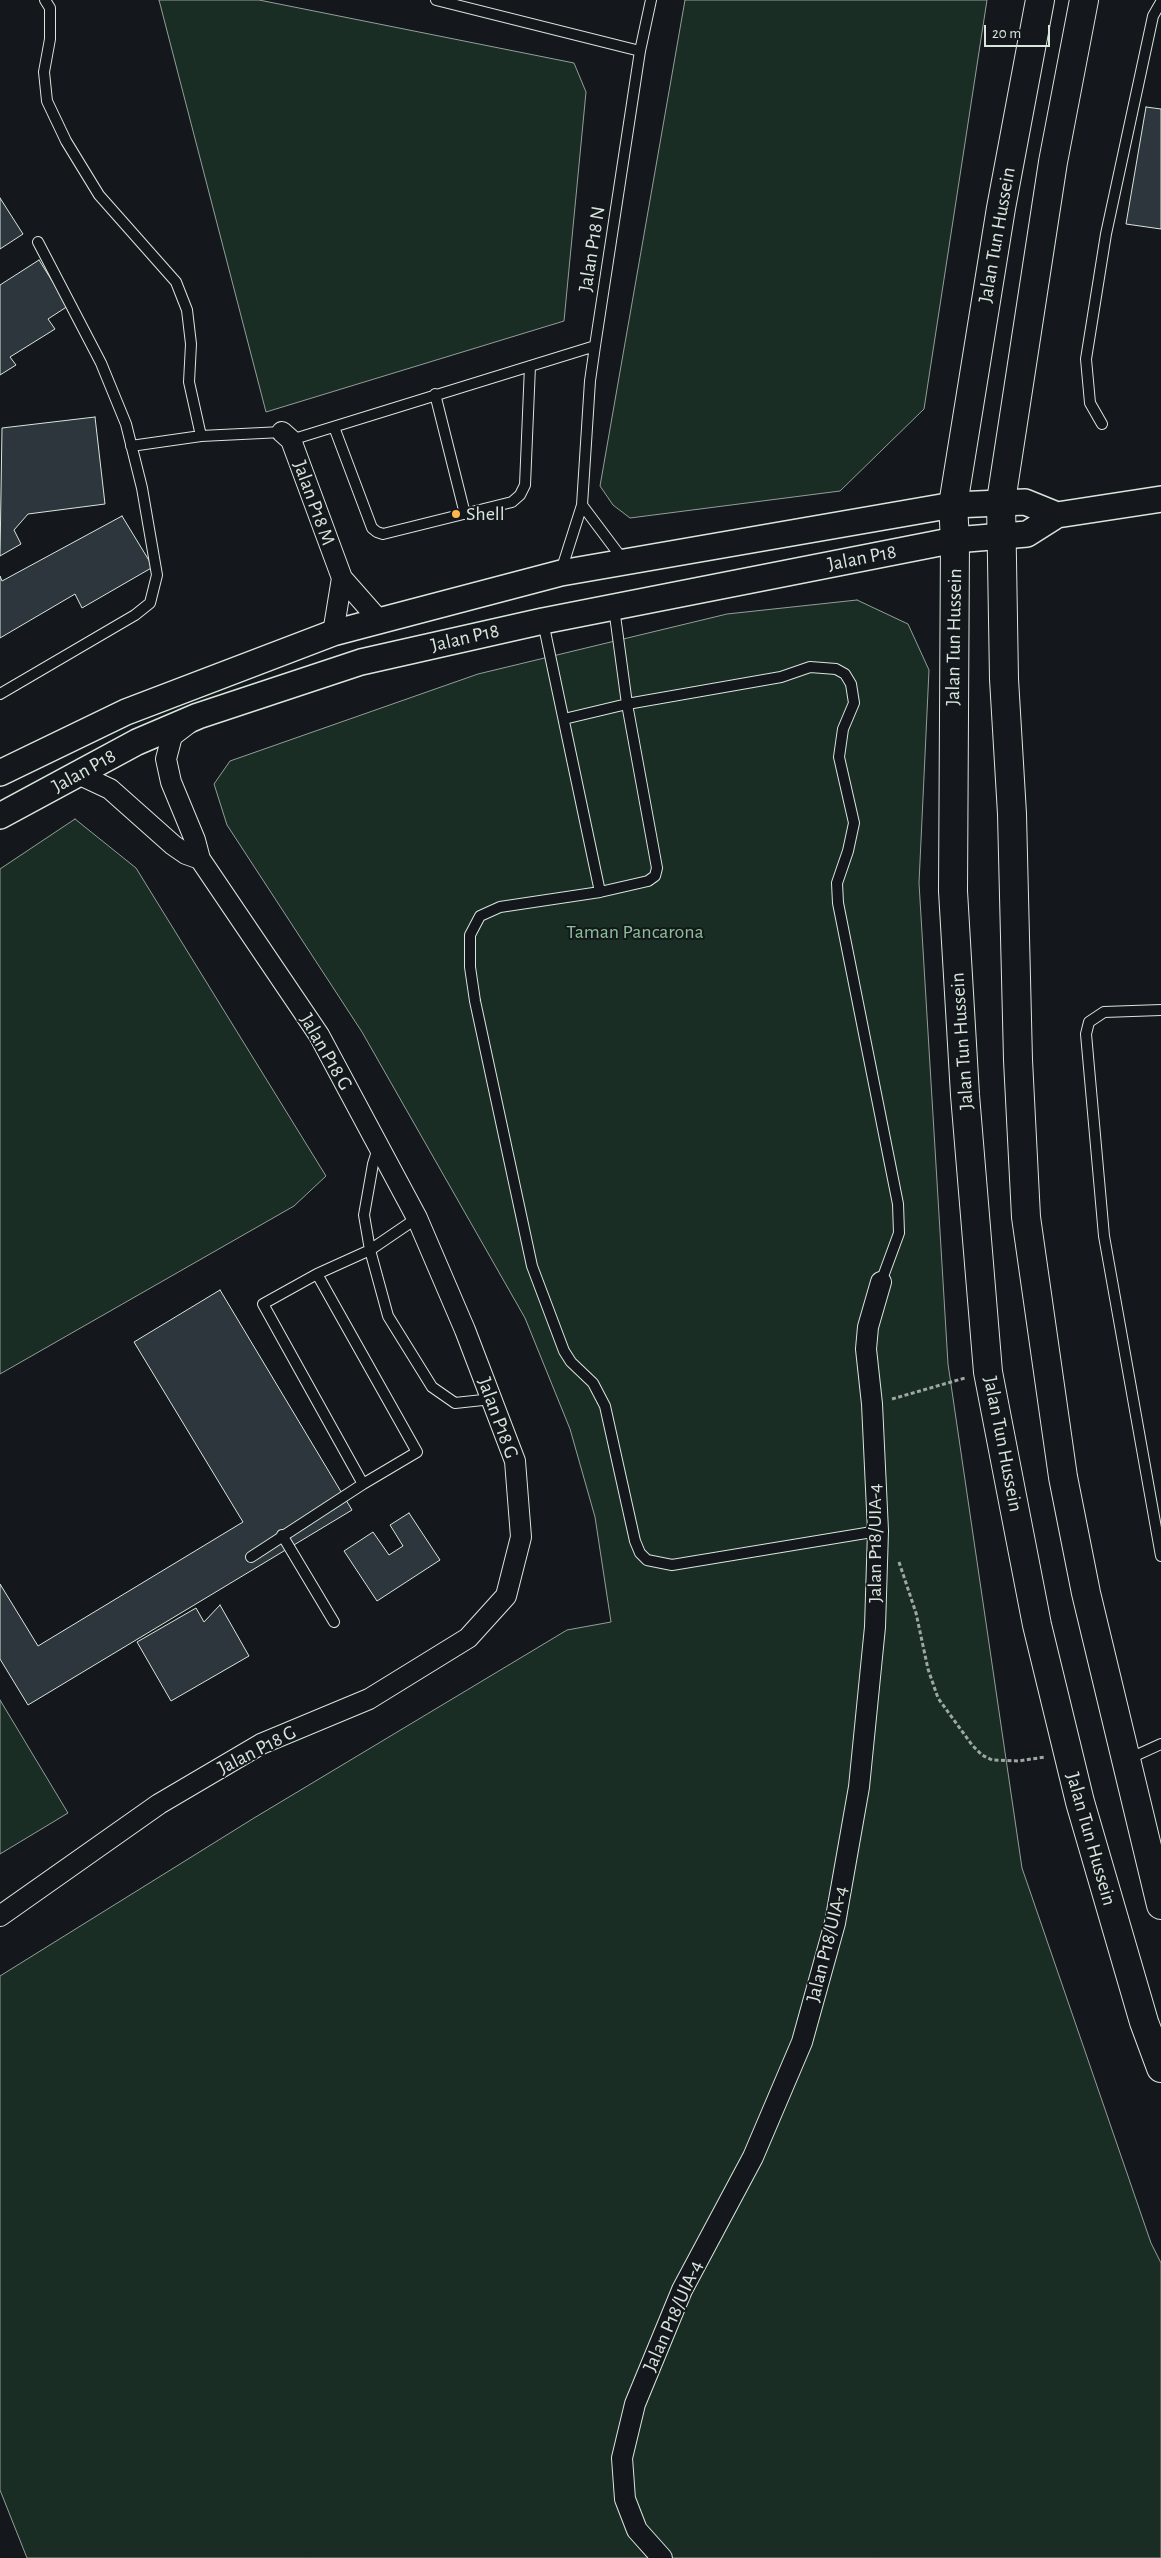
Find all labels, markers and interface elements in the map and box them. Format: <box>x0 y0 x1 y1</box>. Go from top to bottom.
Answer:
scale bar <box>986 15 1052 47</box>
text: 20 m <box>992 26 1021 41</box>
street label: Jalan Tun Hussein <box>973 165 1021 305</box>
street label: Jalan P18 N <box>573 204 611 294</box>
street label: Jalan P18 M <box>288 457 340 549</box>
place label: Shell <box>466 502 505 526</box>
marker: Shell <box>450 508 462 520</box>
street label: Jalan P18 <box>826 540 898 576</box>
street label: Jalan Tun Hussein <box>941 568 967 706</box>
street label: Jalan P18 <box>428 619 502 657</box>
street label: Jalan P18 <box>48 744 120 798</box>
park label: Taman Pancarona <box>566 920 704 944</box>
street label: Jalan Tun Hussein <box>945 972 979 1110</box>
street label: Jalan P18 G <box>294 1009 358 1095</box>
street label: Jalan P18 G <box>472 1374 524 1462</box>
street label: Jalan Tun Hussein <box>978 1374 1028 1514</box>
street label: Jalan P18/UIA-4 <box>863 1483 887 1603</box>
street label: Jalan P18 G <box>214 1720 300 1780</box>
street label: Jalan Tun Hussein <box>1061 1770 1121 1908</box>
street label: Jalan P18/UIA-4 <box>801 1883 853 2005</box>
street label: Jalan P18/UIA-4 <box>638 2257 708 2375</box>

